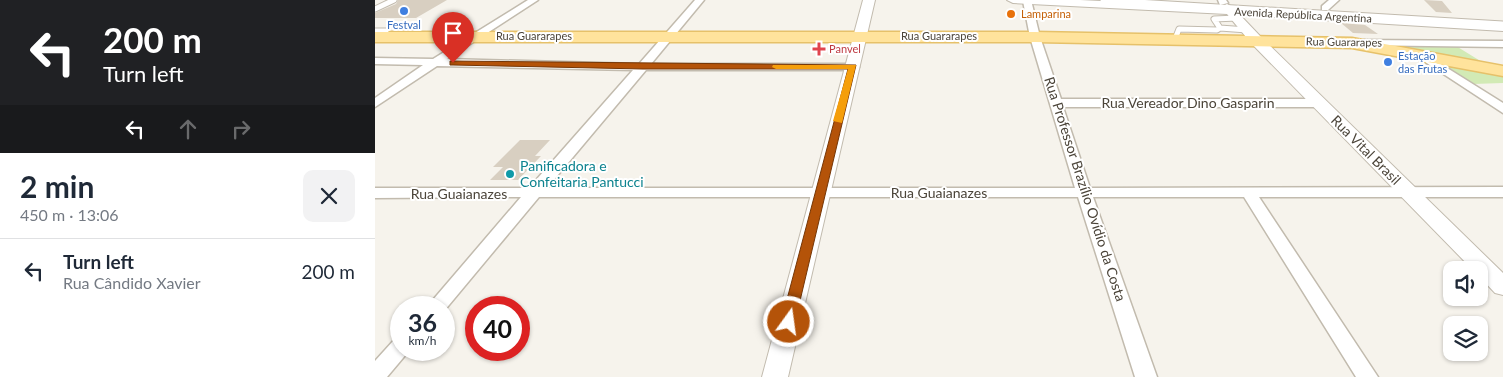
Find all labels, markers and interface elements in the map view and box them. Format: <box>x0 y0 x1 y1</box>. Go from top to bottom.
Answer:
street label: Avenida República Argentina <box>1234 4 1372 25</box>
marker: Festval <box>398 5 410 17</box>
place label: Lamparina <box>1021 7 1071 20</box>
marker: Lamparina <box>1005 8 1017 20</box>
pin <box>432 12 474 63</box>
text: 200 m <box>103 18 202 60</box>
place label: Festval <box>387 18 421 31</box>
icon: arrive <box>439 19 467 47</box>
icon: left <box>20 20 85 85</box>
street label: Rua Guararapes <box>496 29 572 42</box>
street label: Rua Guararapes <box>901 29 977 42</box>
street label: Rua Guararapes <box>1306 34 1382 49</box>
place label: Panvel <box>829 42 861 55</box>
marker: Panvel <box>813 43 825 55</box>
place label: Estação das Frutas <box>1398 49 1448 75</box>
marker: Estação das Frutas <box>1382 56 1394 68</box>
text: Turn left <box>103 60 184 87</box>
street label: Rua Professor Brazílio Ovídio da Costa <box>1041 74 1130 303</box>
street label: Rua Vereador Dino Gasparin <box>1102 94 1274 111</box>
street label: Rua Vital Brasil <box>1328 111 1405 188</box>
icon: left <box>121 115 149 143</box>
icon: ahead <box>174 115 202 143</box>
icon: right <box>227 115 255 143</box>
place label: Panificadora e Confeitaria Pantucci <box>520 157 644 190</box>
text: 2 min <box>20 168 94 204</box>
marker: Panificadora e Confeitaria Pantucci <box>504 168 516 180</box>
button: close <box>303 170 355 222</box>
street label: Rua Guaianazes <box>891 184 987 201</box>
street label: Rua Guaianazes <box>411 185 507 202</box>
text: 450 m · 13:06 <box>20 205 119 224</box>
text: Turn left <box>63 250 134 273</box>
icon: left <box>20 257 48 285</box>
text: 200 m <box>301 260 355 283</box>
map controls <box>1443 261 1488 361</box>
button: sound <box>1443 261 1488 306</box>
text: Rua Cândido Xavier <box>63 273 201 292</box>
position arrow <box>762 295 814 347</box>
speed limit sign: 40 <box>465 296 530 361</box>
text: 36 <box>408 307 437 337</box>
button: layers <box>1443 316 1488 361</box>
text: km/h <box>408 333 437 348</box>

